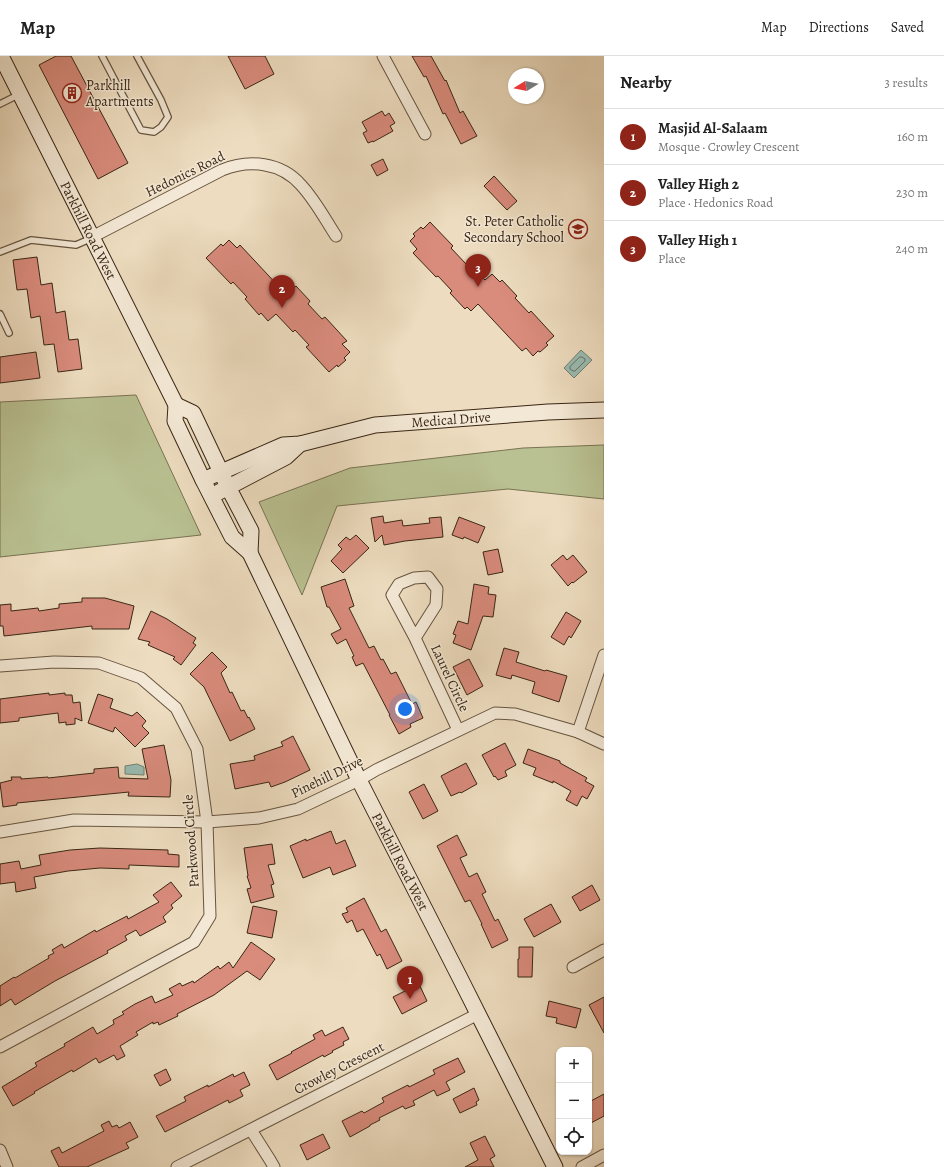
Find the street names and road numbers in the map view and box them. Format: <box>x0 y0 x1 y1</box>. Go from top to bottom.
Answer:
street label: Hedonics Road <box>142 146 228 201</box>
street label: Parkhill Road West <box>56 178 121 283</box>
street label: Medical Drive <box>411 407 491 432</box>
street label: Laurel Circle <box>426 641 474 715</box>
street label: Pinehill Drive <box>288 751 366 803</box>
street label: Parkwood Circle <box>178 794 204 888</box>
street label: Parkhill Road West <box>368 809 434 914</box>
street label: Crowley Crescent <box>291 1037 388 1099</box>

